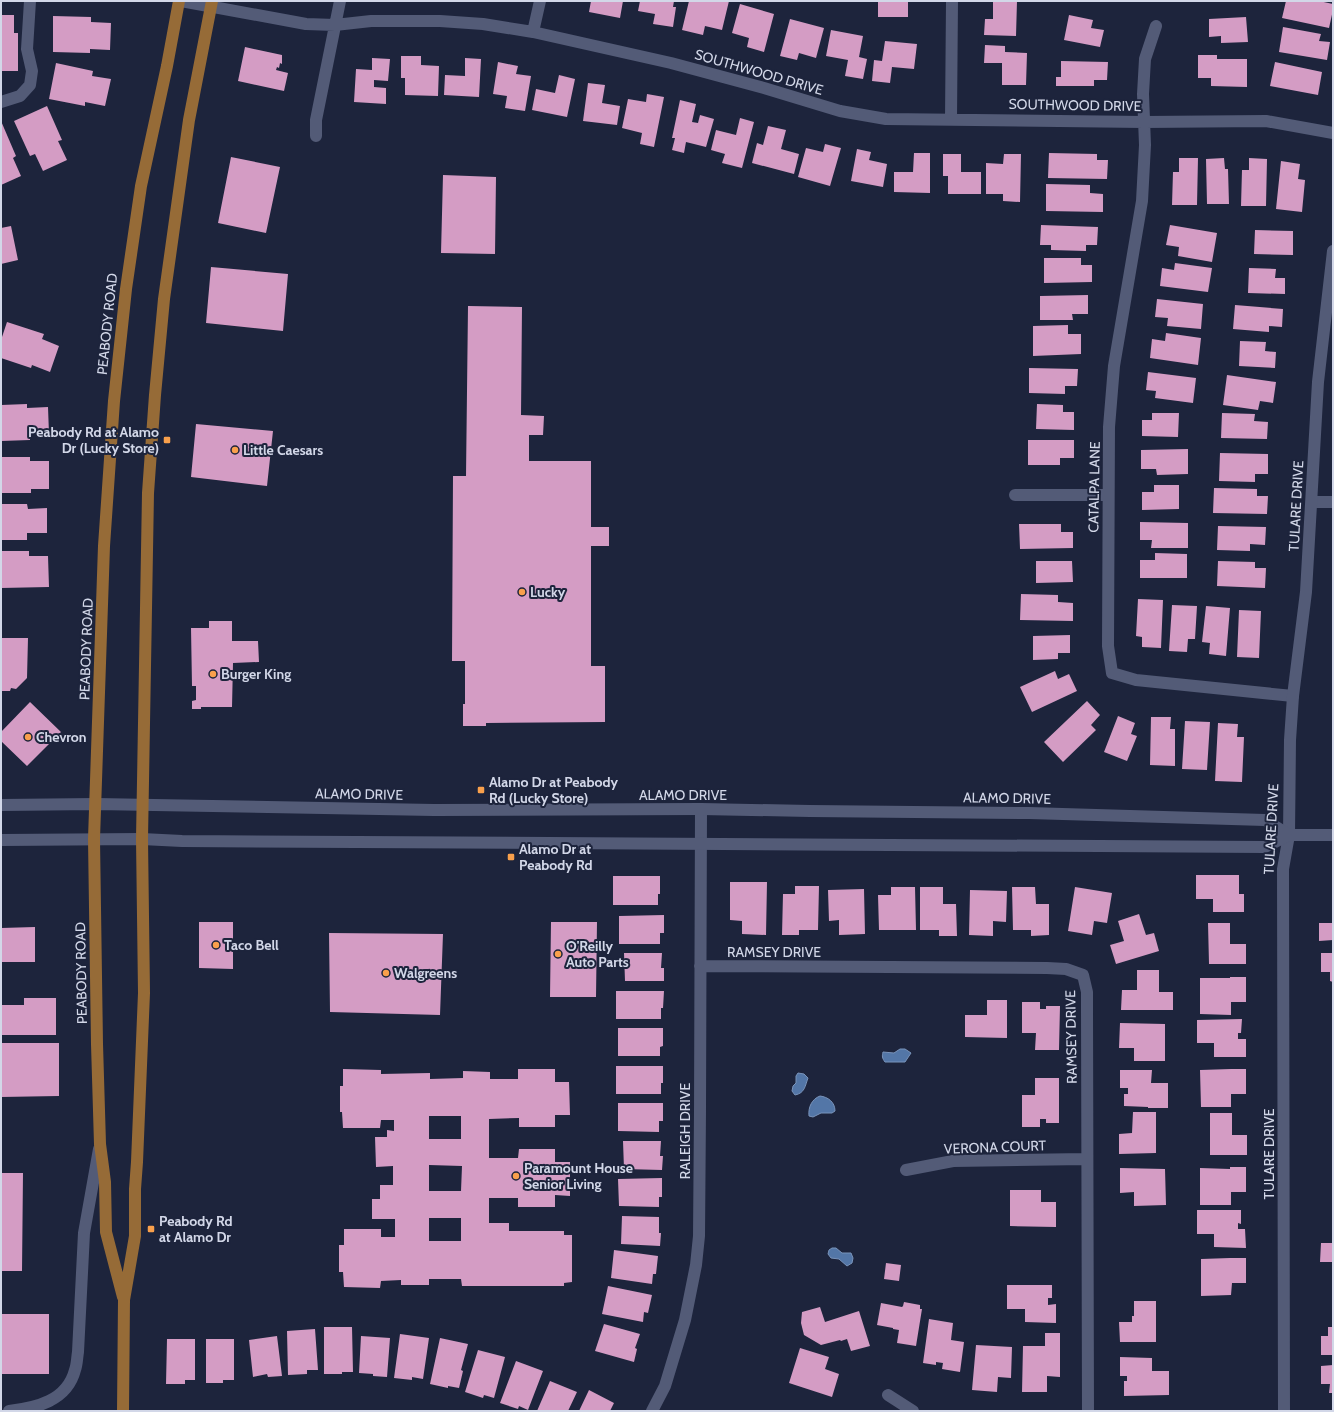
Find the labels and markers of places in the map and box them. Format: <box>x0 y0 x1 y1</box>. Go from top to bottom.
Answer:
place label: Peabody Rd at Alamo Dr (Lucky Store) <box>28 423 159 457</box>
marker: Peabody Rd at Alamo Dr (Lucky Store) <box>162 435 172 445</box>
place label: Little Caesars <box>243 441 323 459</box>
marker: Little Caesars <box>230 445 240 455</box>
place label: Lucky <box>530 583 566 601</box>
marker: Lucky <box>517 587 527 597</box>
place label: Burger King <box>221 665 291 683</box>
marker: Burger King <box>208 669 218 679</box>
place label: Chevron <box>36 728 87 746</box>
marker: Chevron <box>23 732 33 742</box>
place label: Alamo Dr at Peabody Rd (Lucky Store) <box>489 773 618 807</box>
marker: Alamo Dr at Peabody Rd (Lucky Store) <box>476 785 486 795</box>
place label: Alamo Dr at Peabody Rd <box>519 840 593 874</box>
marker: Alamo Dr at Peabody Rd <box>506 852 516 862</box>
place label: Taco Bell <box>224 936 279 954</box>
place label: O'Reilly Auto Parts <box>566 937 629 971</box>
marker: Taco Bell <box>211 940 221 950</box>
marker: O'Reilly Auto Parts <box>553 949 563 959</box>
place label: Walgreens <box>394 964 457 982</box>
marker: Walgreens <box>381 968 391 978</box>
place label: Paramount House Senior Living <box>524 1159 633 1193</box>
marker: Paramount House Senior Living <box>511 1171 521 1181</box>
place label: Peabody Rd at Alamo Dr <box>159 1212 233 1246</box>
marker: Peabody Rd at Alamo Dr <box>146 1224 156 1234</box>

